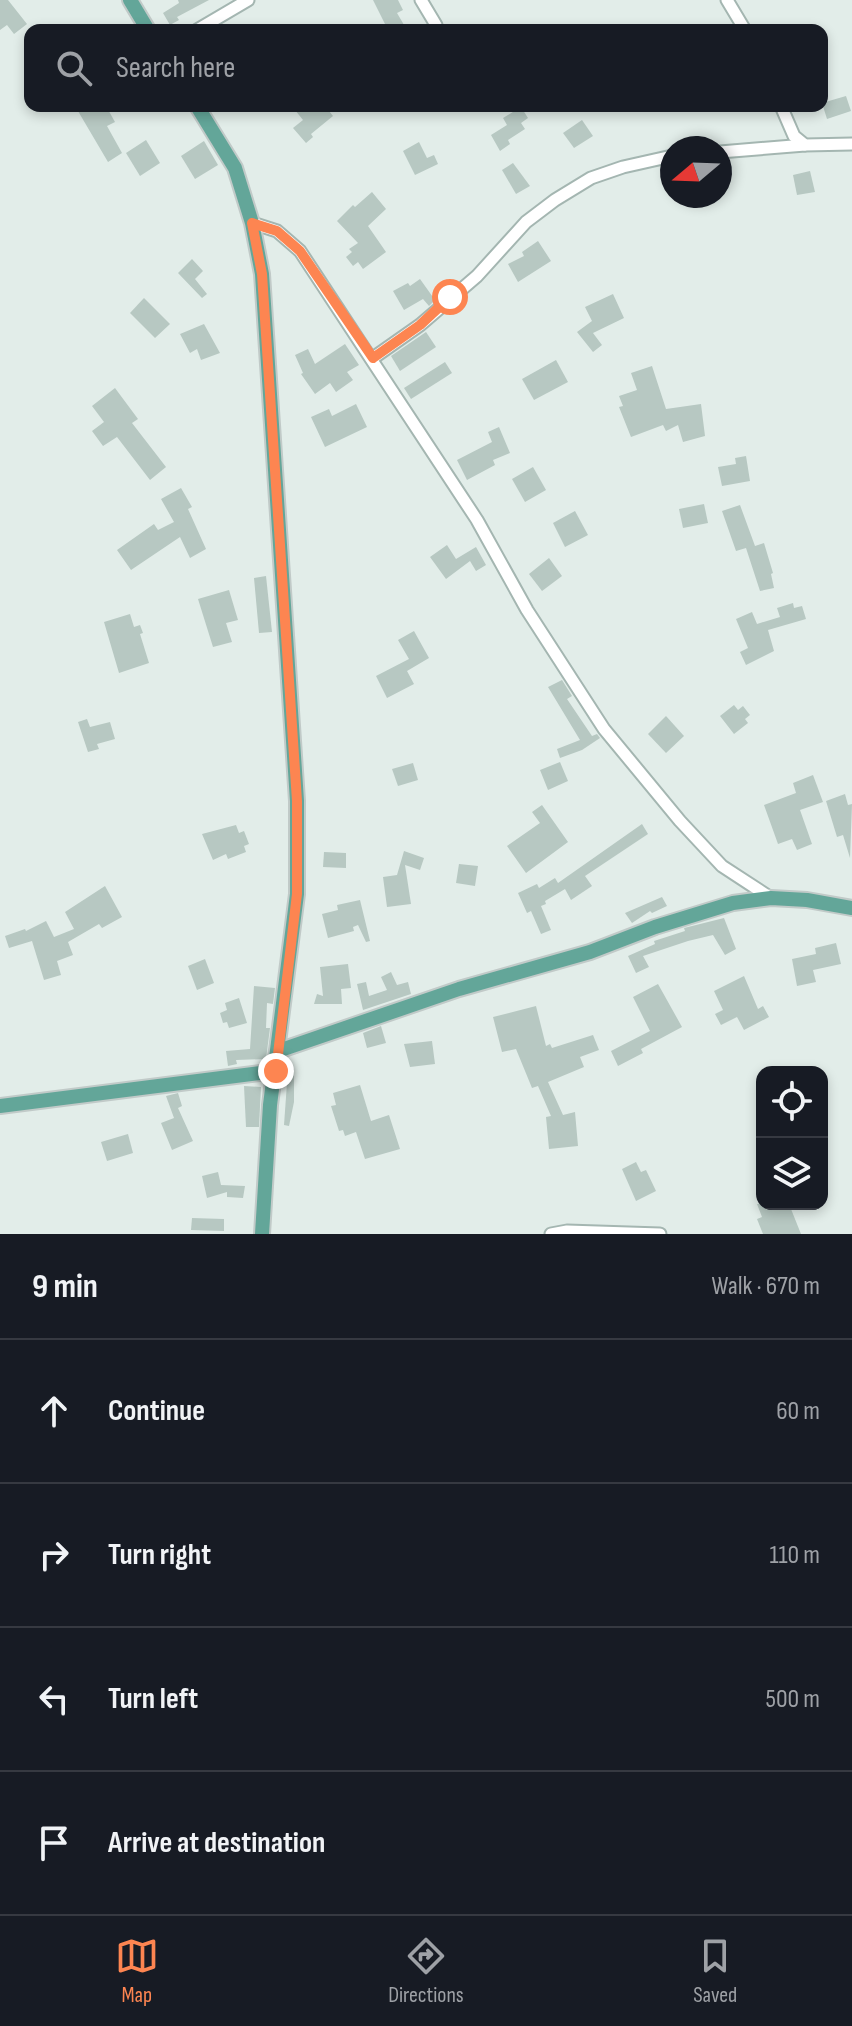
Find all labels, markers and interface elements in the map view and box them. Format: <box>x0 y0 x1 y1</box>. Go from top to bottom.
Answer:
search box <box>24 24 828 112</box>
icon: search <box>52 46 96 90</box>
text: Search here <box>116 50 235 86</box>
north arrow <box>660 136 732 208</box>
route start <box>432 279 468 315</box>
route end <box>258 1053 294 1089</box>
map controls <box>756 1066 828 1210</box>
button: locate <box>756 1066 828 1138</box>
button: layers <box>756 1138 828 1210</box>
text: 9 min <box>32 1266 98 1307</box>
text: Walk · 670 m <box>711 1271 820 1302</box>
icon: ahead <box>32 1389 76 1433</box>
text: Continue <box>108 1393 205 1429</box>
text: 60 m <box>776 1396 820 1427</box>
icon: right <box>32 1533 76 1577</box>
text: Turn right <box>108 1537 211 1573</box>
text: 110 m <box>769 1540 820 1571</box>
icon: left <box>32 1677 76 1721</box>
text: Turn left <box>108 1681 198 1717</box>
text: 500 m <box>766 1684 820 1715</box>
icon: arrive <box>32 1821 76 1865</box>
text: Arrive at destination <box>108 1825 325 1861</box>
tab: Map <box>115 1934 159 2009</box>
tab: Directions <box>388 1934 464 2009</box>
tab: Saved <box>693 1934 737 2009</box>

